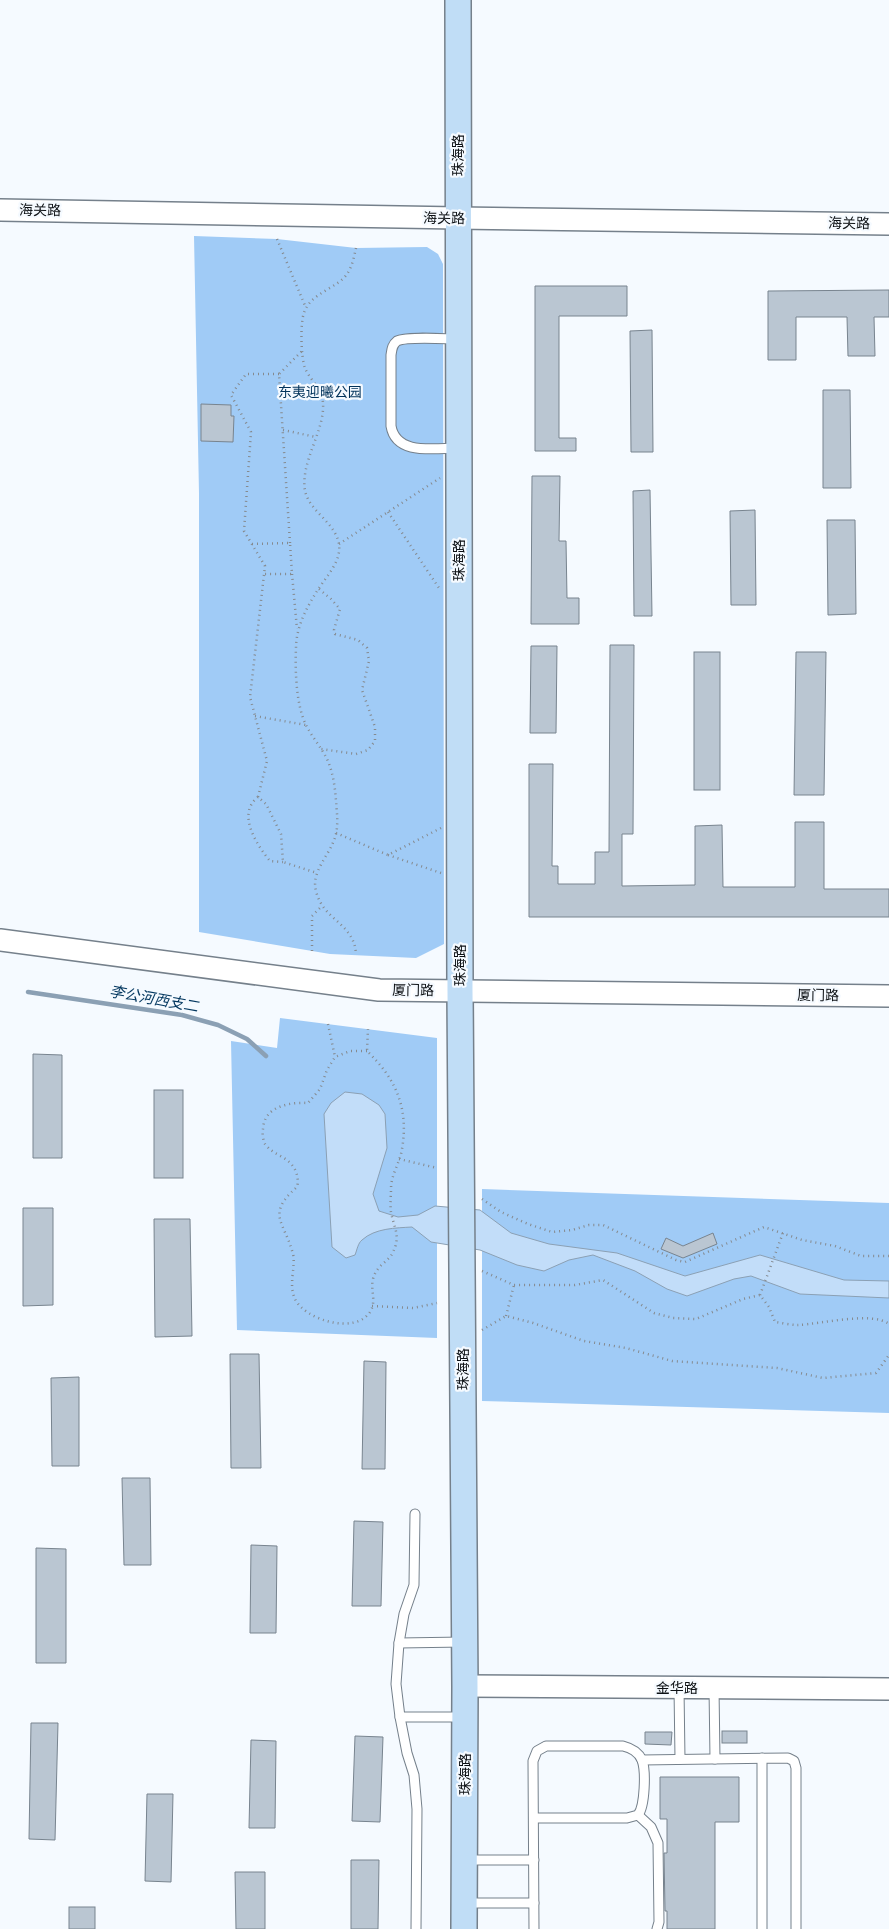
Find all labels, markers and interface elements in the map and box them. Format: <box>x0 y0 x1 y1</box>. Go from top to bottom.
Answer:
street label: 珠海路 <box>450 134 466 176</box>
street label: 海关路 <box>19 202 61 218</box>
street label: 海关路 <box>423 210 465 226</box>
street label: 海关路 <box>828 215 870 231</box>
park label: 东夷迎曦公园 <box>278 384 362 400</box>
street label: 珠海路 <box>451 539 467 581</box>
street label: 珠海路 <box>452 944 468 986</box>
water label: 李公河西支二 <box>108 982 201 1016</box>
street label: 厦门路 <box>392 982 434 998</box>
street label: 厦门路 <box>797 987 839 1003</box>
street label: 珠海路 <box>455 1348 471 1390</box>
street label: 金华路 <box>656 1680 698 1696</box>
street label: 珠海路 <box>457 1753 473 1795</box>

